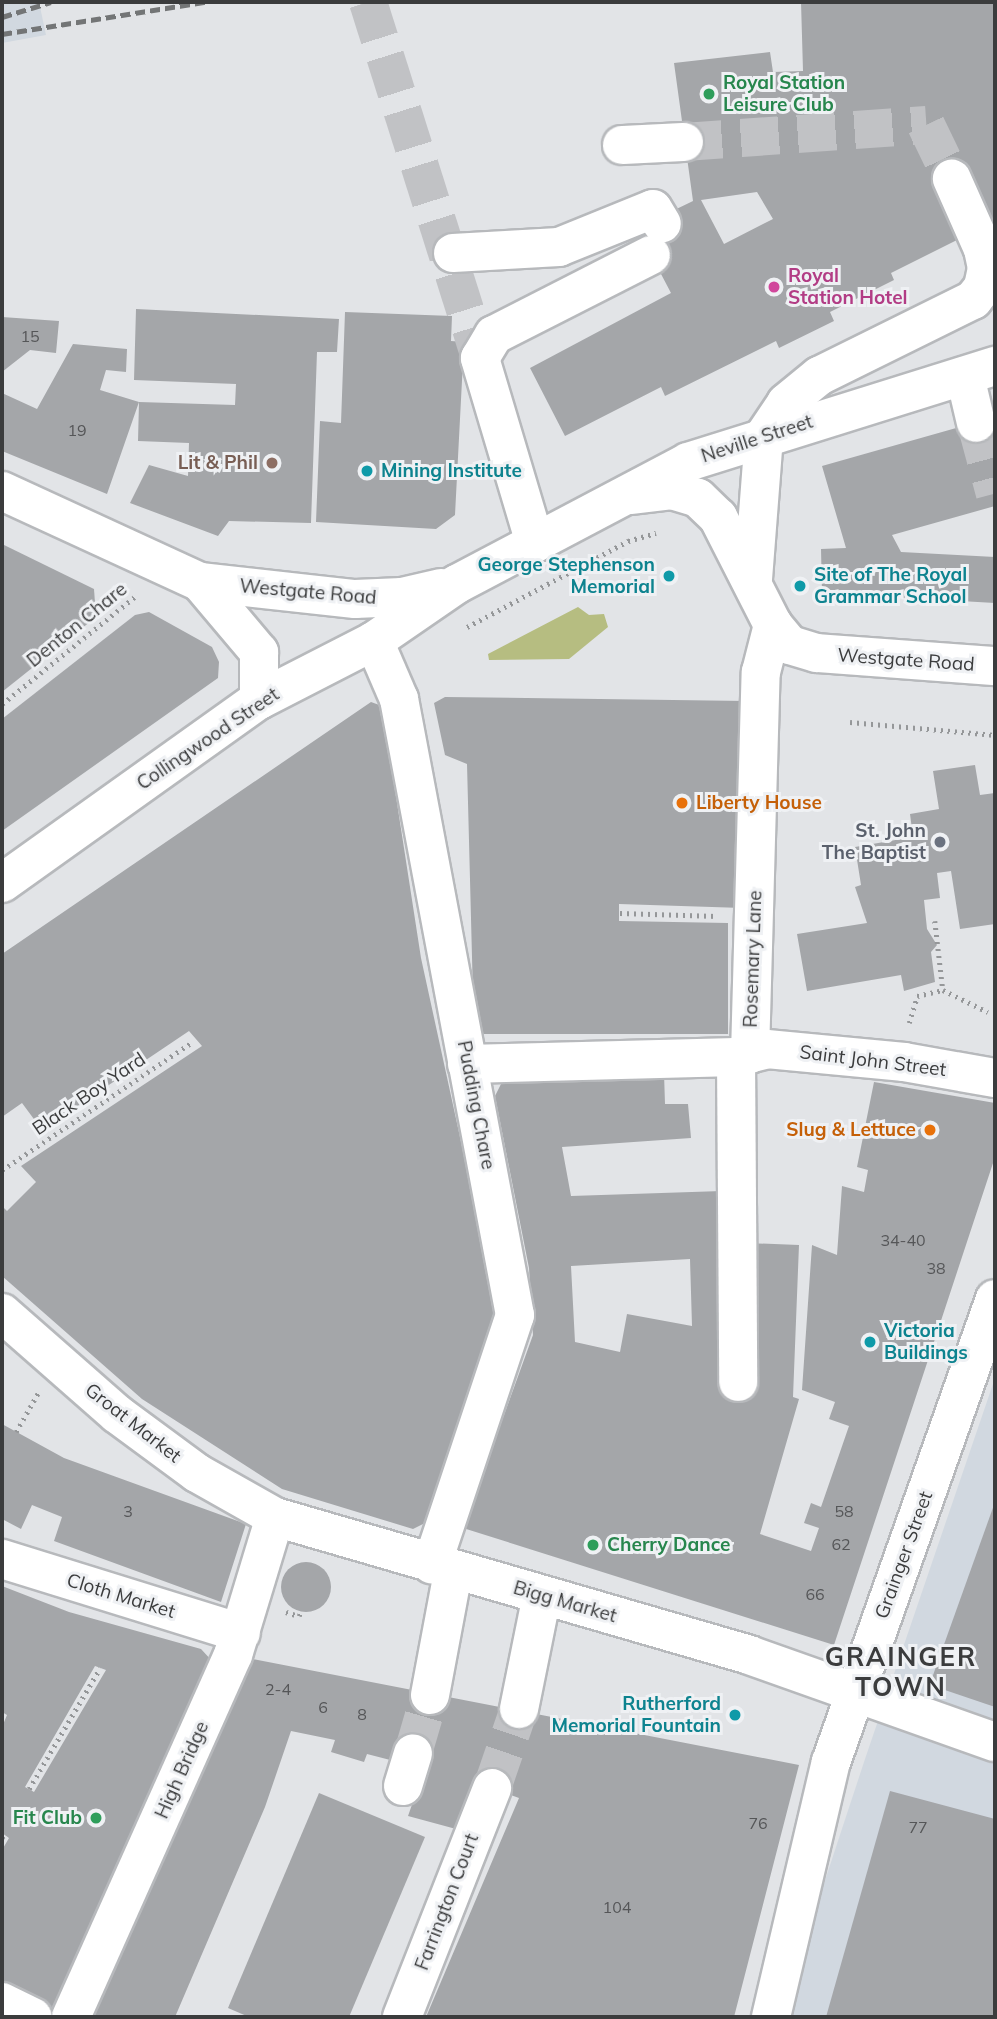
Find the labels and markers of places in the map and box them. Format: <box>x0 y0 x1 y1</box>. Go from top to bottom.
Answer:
place label: Royal Station Leisure Club <box>723 72 845 116</box>
marker: Royal Station Leisure Club <box>701 86 717 102</box>
place label: Royal Station Hotel <box>788 265 908 309</box>
marker: Royal Station Hotel <box>766 279 782 295</box>
place label: Lit & Phil <box>178 452 258 474</box>
marker: Lit & Phil <box>264 455 280 471</box>
place label: Mining Institute <box>381 460 522 482</box>
marker: Mining Institute <box>359 463 375 479</box>
place label: George Stephenson Memorial <box>478 554 655 598</box>
place label: Site of The Royal Grammar School <box>814 564 967 608</box>
marker: George Stephenson Memorial <box>661 568 677 584</box>
marker: Site of The Royal Grammar School <box>792 578 808 594</box>
place label: Liberty House <box>696 792 822 814</box>
marker: Liberty House <box>674 795 690 811</box>
place label: St. John The Baptist <box>822 820 926 864</box>
marker: St. John The Baptist <box>932 834 948 850</box>
place label: Slug & Lettuce <box>786 1119 916 1141</box>
marker: Slug & Lettuce <box>922 1122 938 1138</box>
place label: Victoria Buildings <box>884 1320 968 1364</box>
marker: Victoria Buildings <box>862 1334 878 1350</box>
place label: Cherry Dance <box>607 1534 730 1556</box>
marker: Cherry Dance <box>585 1537 601 1553</box>
place label: Rutherford Memorial Fountain <box>551 1693 721 1737</box>
marker: Rutherford Memorial Fountain <box>727 1707 743 1723</box>
place label: Fit Club <box>13 1807 82 1829</box>
marker: Fit Club <box>88 1810 104 1826</box>

